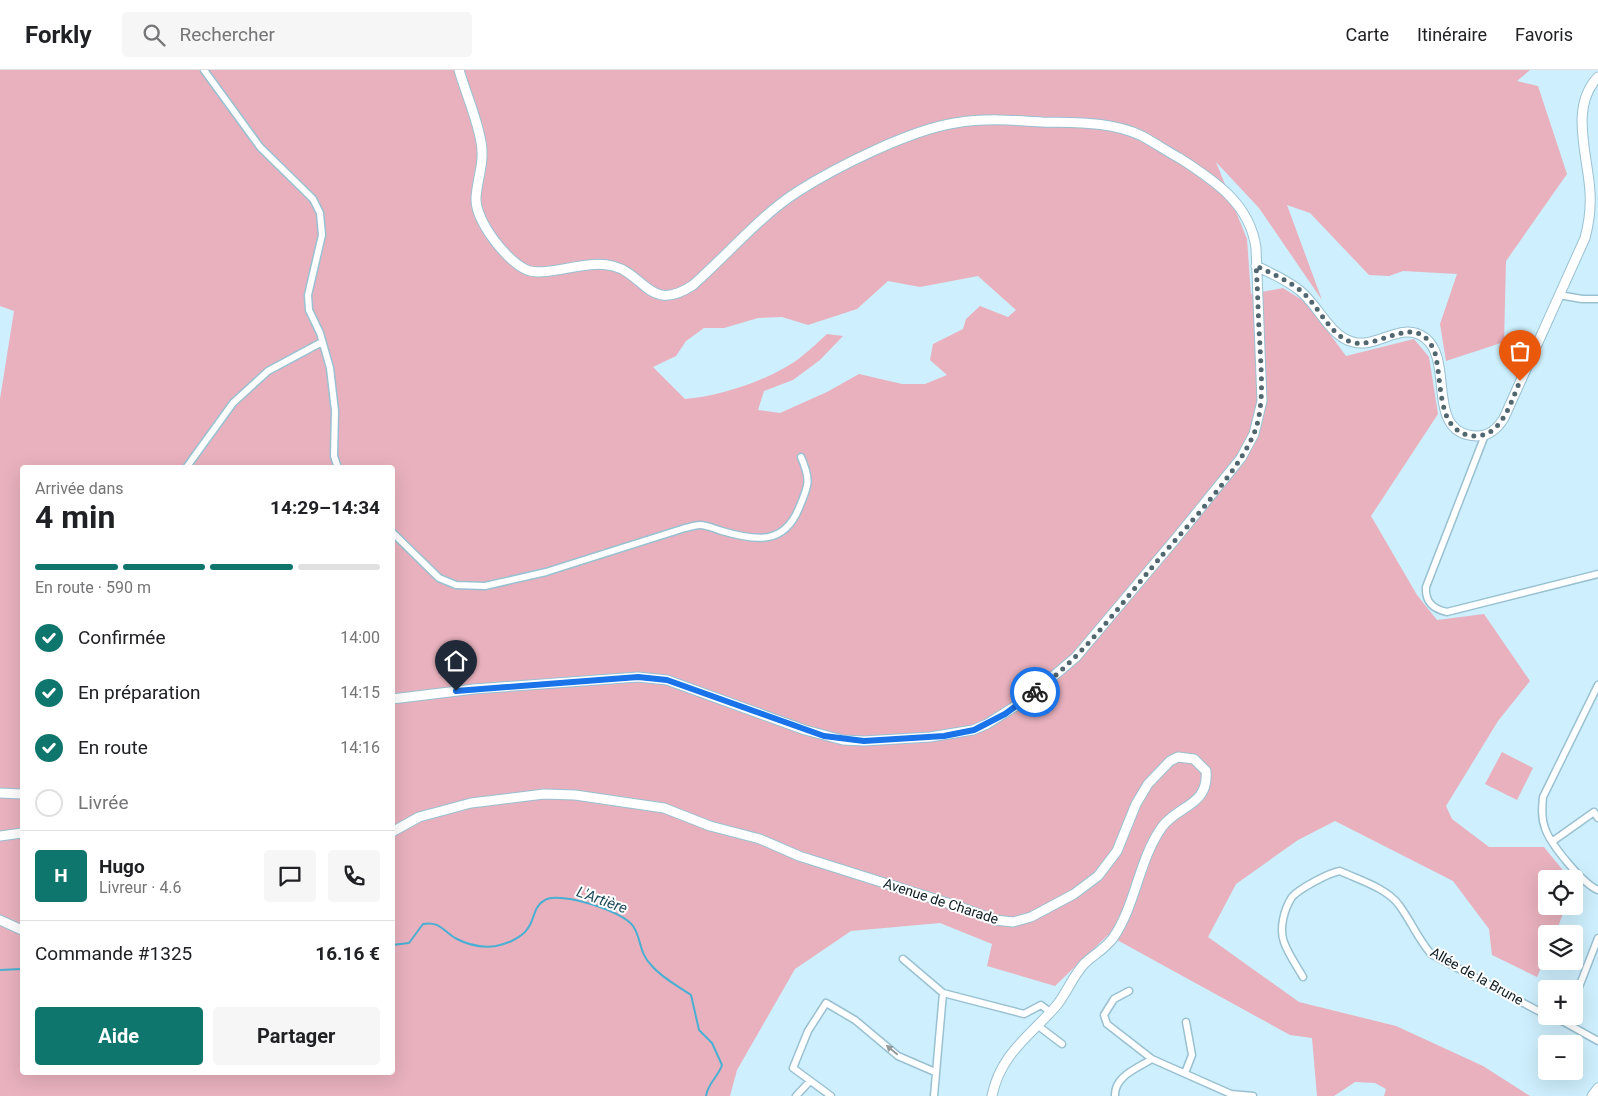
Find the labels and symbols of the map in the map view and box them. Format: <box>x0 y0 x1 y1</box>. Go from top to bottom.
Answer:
pin <box>1499 330 1541 381</box>
pin <box>435 640 477 691</box>
courier <box>1010 667 1060 717</box>
street label: Avenue de Charade <box>882 875 1000 927</box>
water label: L'Artière <box>574 883 630 918</box>
street label: Allée de la Brune <box>1428 944 1526 1008</box>
one-way arrow <box>885 1044 898 1055</box>

